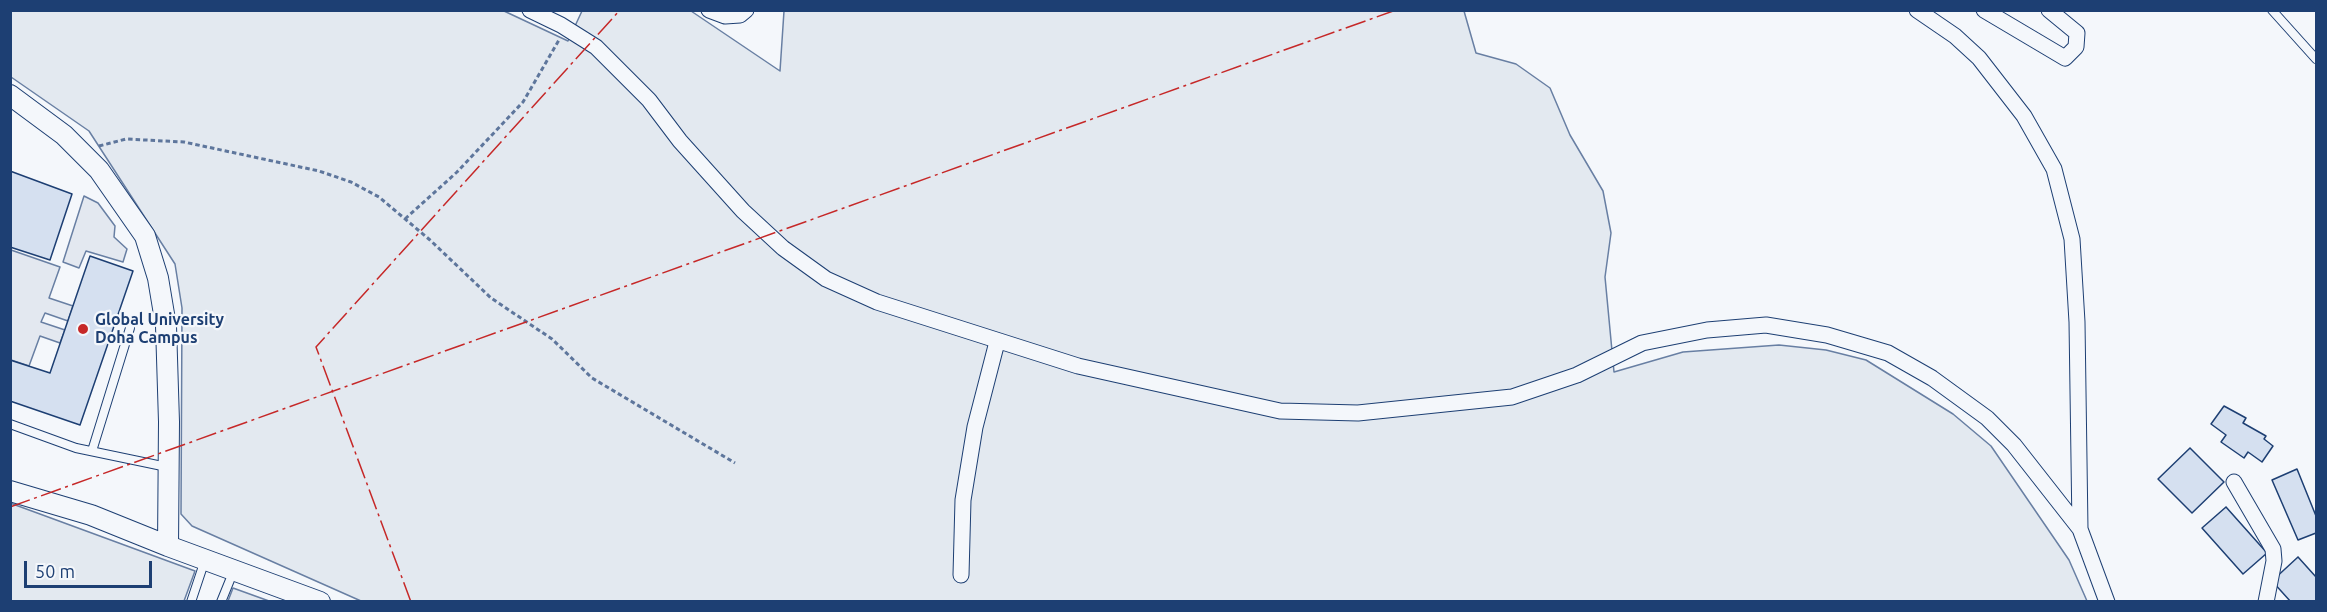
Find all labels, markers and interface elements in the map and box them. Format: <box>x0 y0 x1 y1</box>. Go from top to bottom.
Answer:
place label: Global University Doha Campus <box>95 310 224 348</box>
marker: Global University Doha Campus <box>76 322 90 336</box>
scale bar <box>27 549 154 587</box>
text: 50 m <box>35 561 75 581</box>

